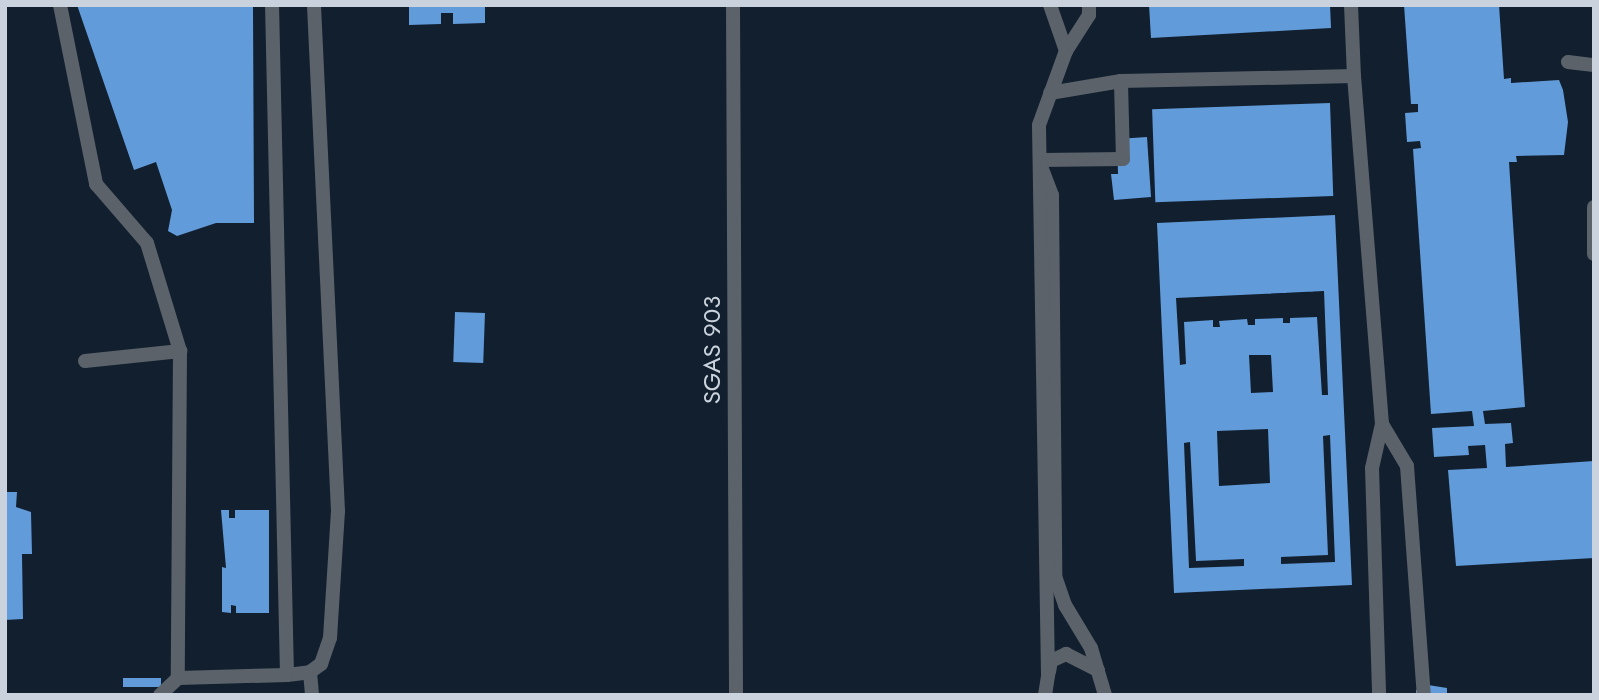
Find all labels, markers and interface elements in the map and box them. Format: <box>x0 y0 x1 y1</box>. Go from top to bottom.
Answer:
street label: SGAS 903 <box>698 296 726 404</box>

